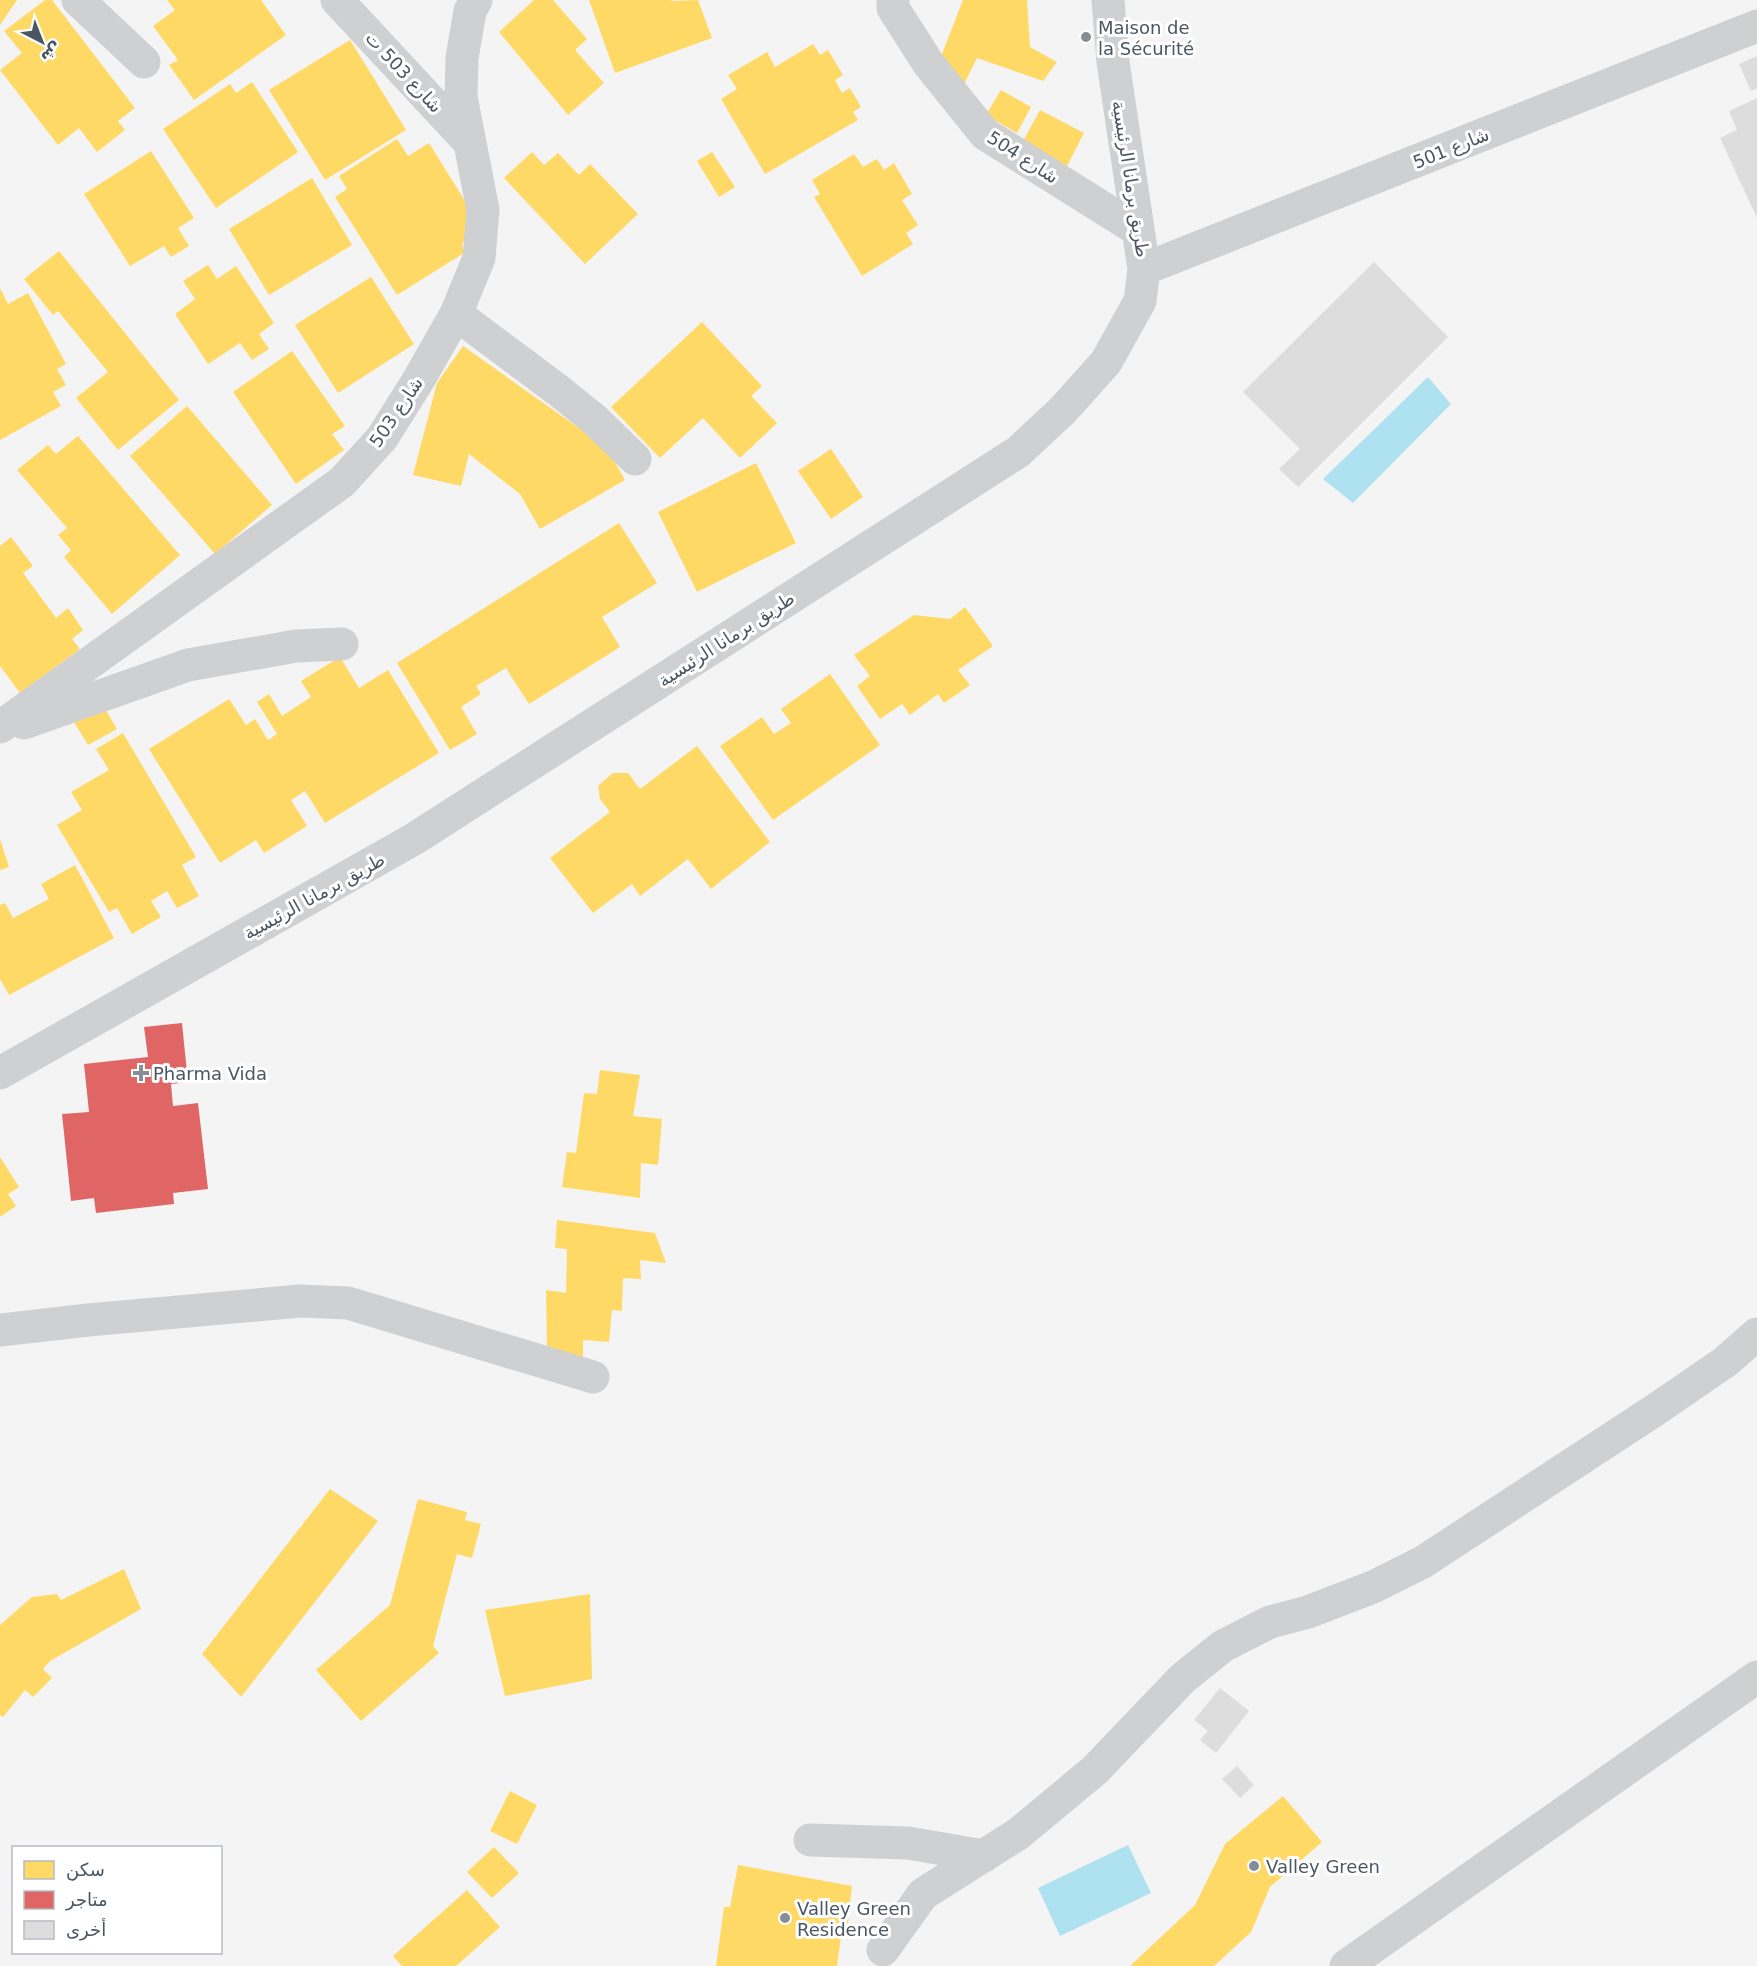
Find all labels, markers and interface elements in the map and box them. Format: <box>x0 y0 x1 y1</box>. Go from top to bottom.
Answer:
north arrow <box>12 12 72 72</box>
place label: Maison de la Sécurité <box>1098 17 1194 59</box>
street label: شارع 503 ت <box>361 27 447 117</box>
marker: Maison de la Sécurité <box>1079 30 1093 44</box>
text: ش <box>37 38 66 67</box>
street label: طريق برمانا الرئيسية <box>1107 99 1154 259</box>
street label: شارع 501 <box>1410 123 1492 174</box>
street label: شارع 504 <box>983 126 1062 188</box>
street label: شارع 503 <box>365 373 428 452</box>
street label: طريق برمانا الرئيسية <box>654 587 799 692</box>
street label: طريق برمانا الرئيسية <box>240 848 389 944</box>
place label: Pharma Vida <box>153 1063 267 1084</box>
marker: Pharma Vida <box>134 1066 148 1080</box>
legend <box>12 1846 222 1954</box>
place label: Valley Green <box>1266 1856 1380 1877</box>
text: سكن <box>66 1859 105 1881</box>
marker: Valley Green <box>1247 1859 1261 1873</box>
text: متاجر <box>65 1889 108 1911</box>
place label: Valley Green Residence <box>797 1898 911 1940</box>
marker: Valley Green Residence <box>778 1911 792 1925</box>
text: أخرى <box>66 1918 106 1941</box>

